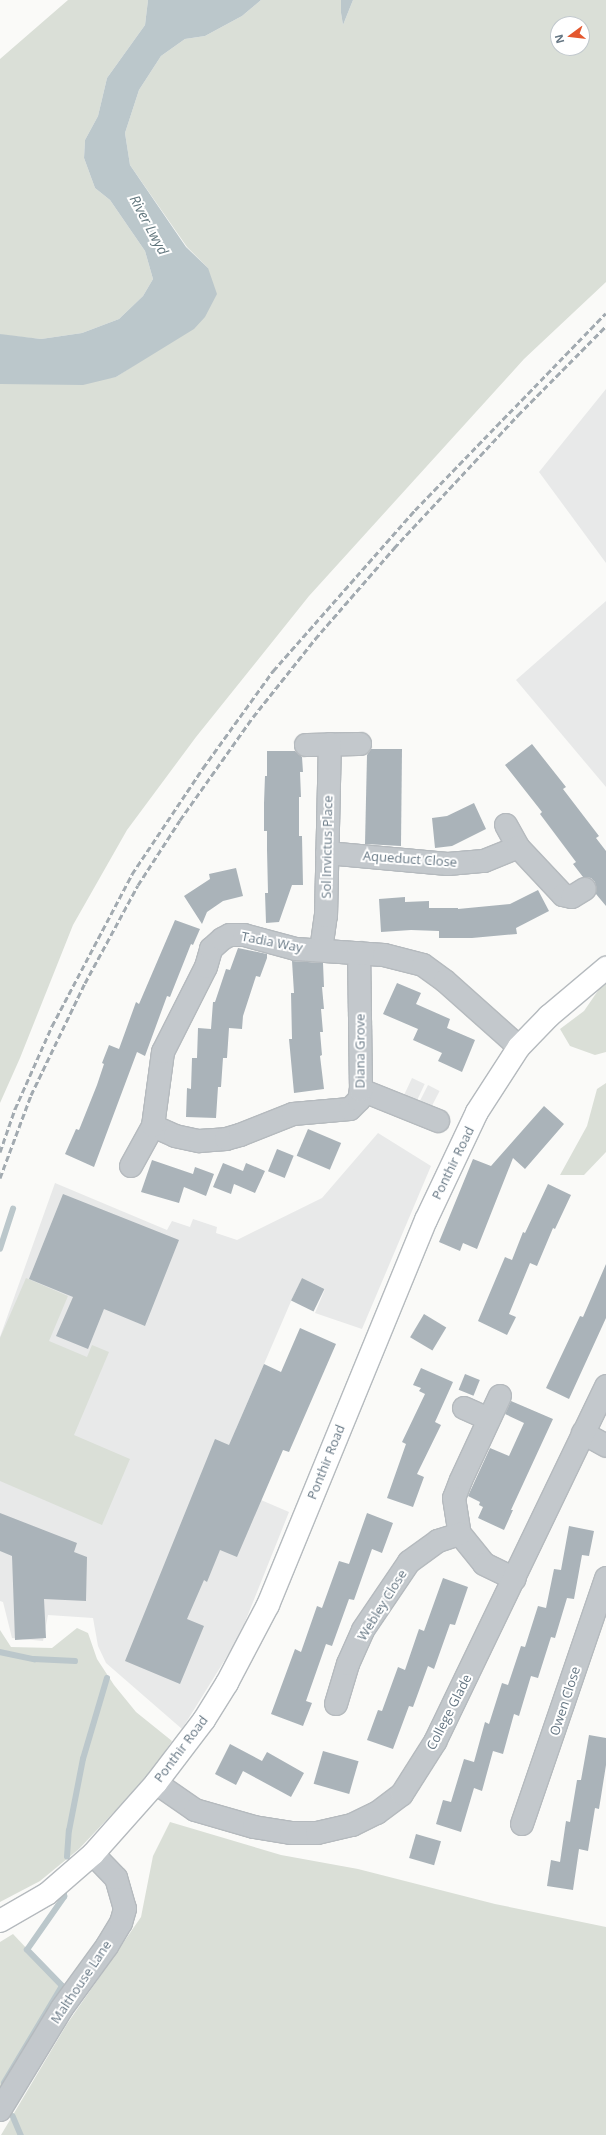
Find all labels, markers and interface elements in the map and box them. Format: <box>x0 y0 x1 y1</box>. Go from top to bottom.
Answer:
north arrow <box>550 16 590 56</box>
text: N <box>550 33 567 45</box>
water label: River Lwyd <box>126 192 172 258</box>
street label: Sol Invictus Place <box>318 795 336 899</box>
street label: Aqueduct Close <box>362 848 458 870</box>
street label: Tadia Way <box>240 928 304 956</box>
street label: Diana Grove <box>352 1014 368 1088</box>
street label: Ponthir Road <box>429 1124 477 1202</box>
street label: Ponthir Road <box>304 1422 348 1502</box>
street label: Webley Close <box>354 1567 410 1643</box>
street label: Owen Close <box>547 1665 583 1737</box>
street label: College Glade <box>423 1672 475 1752</box>
street label: Ponthir Road <box>151 1713 211 1785</box>
street label: Malthouse Lane <box>47 1938 115 2026</box>

